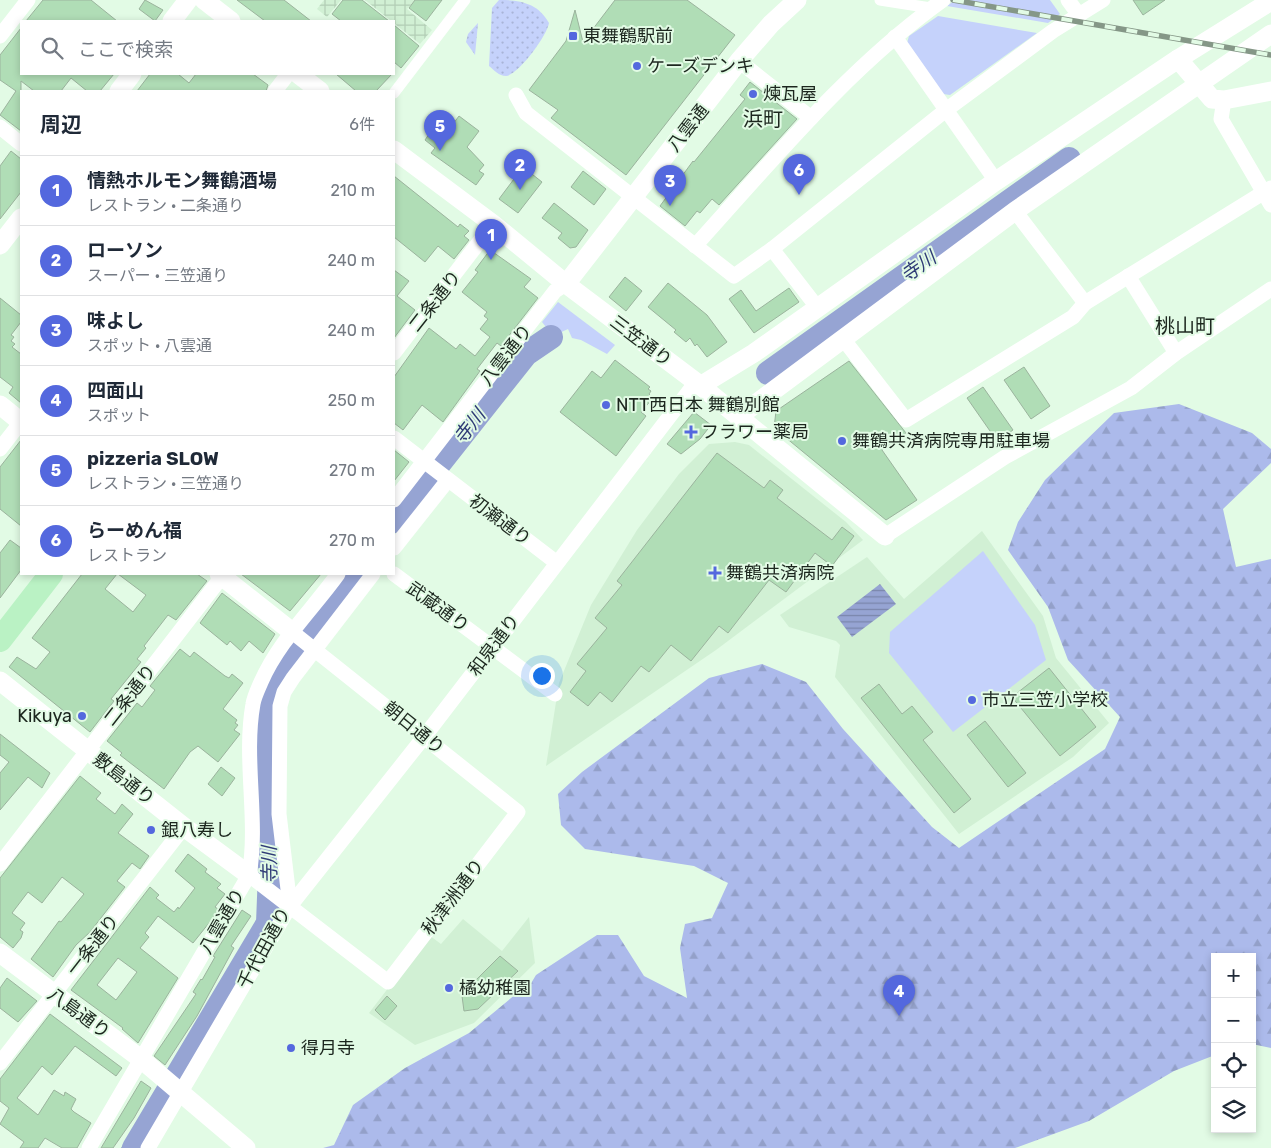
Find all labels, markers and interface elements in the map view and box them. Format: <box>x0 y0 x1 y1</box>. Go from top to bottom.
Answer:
search box <box>20 20 395 75</box>
place label: 東舞鶴駅前 <box>583 25 673 47</box>
marker: 東舞鶴駅前 <box>567 30 579 42</box>
icon: search <box>38 34 66 62</box>
text: ここで検索 <box>78 38 173 61</box>
place label: ケーズデンキ <box>647 55 754 77</box>
marker: ケーズデンキ <box>631 60 643 72</box>
place label: 煉瓦屋 <box>763 83 817 105</box>
marker: 煉瓦屋 <box>747 88 759 100</box>
street label: 八雲通 <box>663 100 713 156</box>
district label: 浜町 <box>743 107 783 131</box>
pin: 5 <box>424 110 456 151</box>
text: 周辺 <box>40 112 82 137</box>
text: 6件 <box>349 115 375 134</box>
pin: 2 <box>504 149 536 190</box>
pin: 6 <box>783 154 815 195</box>
pin: 3 <box>654 165 686 206</box>
text: 情熱ホルモン舞鶴酒場 <box>87 169 277 192</box>
text: 1 <box>52 181 60 200</box>
text: 210 m <box>330 181 375 200</box>
text: レストラン · 二条通り <box>87 196 244 215</box>
pin: 1 <box>475 219 507 260</box>
text: ローソン <box>87 239 163 262</box>
water label: 寺川 <box>896 245 942 287</box>
text: 2 <box>51 251 61 270</box>
text: 240 m <box>328 251 375 270</box>
text: スーパー · 三笠通り <box>87 266 228 285</box>
street label: 二条通り <box>404 266 466 336</box>
text: 味よし <box>87 309 144 332</box>
street label: 三笠通り <box>606 311 676 371</box>
district label: 桃山町 <box>1155 314 1215 338</box>
street label: 八雲通り <box>475 320 537 390</box>
text: 3 <box>51 321 61 340</box>
text: 240 m <box>328 321 375 340</box>
text: スポット · 八雲通 <box>87 336 212 355</box>
text: 四面山 <box>87 379 144 402</box>
text: 4 <box>51 391 61 410</box>
text: 250 m <box>328 391 375 410</box>
place label: NTT西日本 舞鶴別館 <box>616 394 780 416</box>
marker: NTT西日本 舞鶴別館 <box>600 399 612 411</box>
water label: 寺川 <box>449 403 491 448</box>
text: スポット <box>87 406 151 425</box>
place label: フラワー薬局 <box>701 421 809 443</box>
marker: フラワー薬局 <box>685 426 697 438</box>
place label: 舞鶴共済病院専用駐車場 <box>852 430 1050 452</box>
marker: 舞鶴共済病院専用駐車場 <box>836 435 848 447</box>
text: pizzeria SLOW <box>87 447 219 470</box>
text: 5 <box>51 461 61 480</box>
text: 270 m <box>329 461 375 480</box>
text: レストラン · 三笠通り <box>87 474 244 493</box>
street label: 初瀬通り <box>465 490 535 550</box>
text: らーめん福 <box>87 519 182 542</box>
text: 6 <box>51 531 61 550</box>
text: 270 m <box>329 531 375 550</box>
text: レストラン <box>87 546 167 565</box>
place label: 舞鶴共済病院 <box>726 562 834 584</box>
marker: 舞鶴共済病院 <box>708 566 722 580</box>
street label: 武蔵通り <box>402 577 474 637</box>
street label: 和泉通り <box>464 610 524 680</box>
street label: 二条通り <box>99 660 161 730</box>
your location <box>529 663 555 689</box>
place label: 市立三笠小学校 <box>982 689 1108 711</box>
marker: 市立三笠小学校 <box>966 694 978 706</box>
street label: 朝日通り <box>379 697 449 759</box>
place label: Kikuya <box>17 705 72 727</box>
marker: Kikuya <box>76 710 88 722</box>
street label: 敷島通り <box>89 748 159 810</box>
place label: 銀八寿し <box>161 819 233 841</box>
marker: 銀八寿し <box>145 824 157 836</box>
water label: 寺川 <box>258 844 281 884</box>
street label: 秋津洲通り <box>417 854 489 940</box>
street label: 八雲通り <box>194 884 250 958</box>
street label: 千代田通り <box>233 903 295 993</box>
street label: 一条通り <box>62 910 124 980</box>
map controls <box>1211 953 1256 1133</box>
button: + <box>1211 953 1256 998</box>
pin: 4 <box>883 975 915 1016</box>
place label: 橘幼稚園 <box>459 977 531 999</box>
marker: 橘幼稚園 <box>443 982 455 994</box>
street label: 八島通り <box>43 983 115 1043</box>
button: − <box>1211 998 1256 1043</box>
place label: 得月寺 <box>301 1037 355 1059</box>
marker: 得月寺 <box>285 1042 297 1054</box>
button: locate <box>1211 1043 1256 1088</box>
button: layers <box>1211 1088 1256 1133</box>

